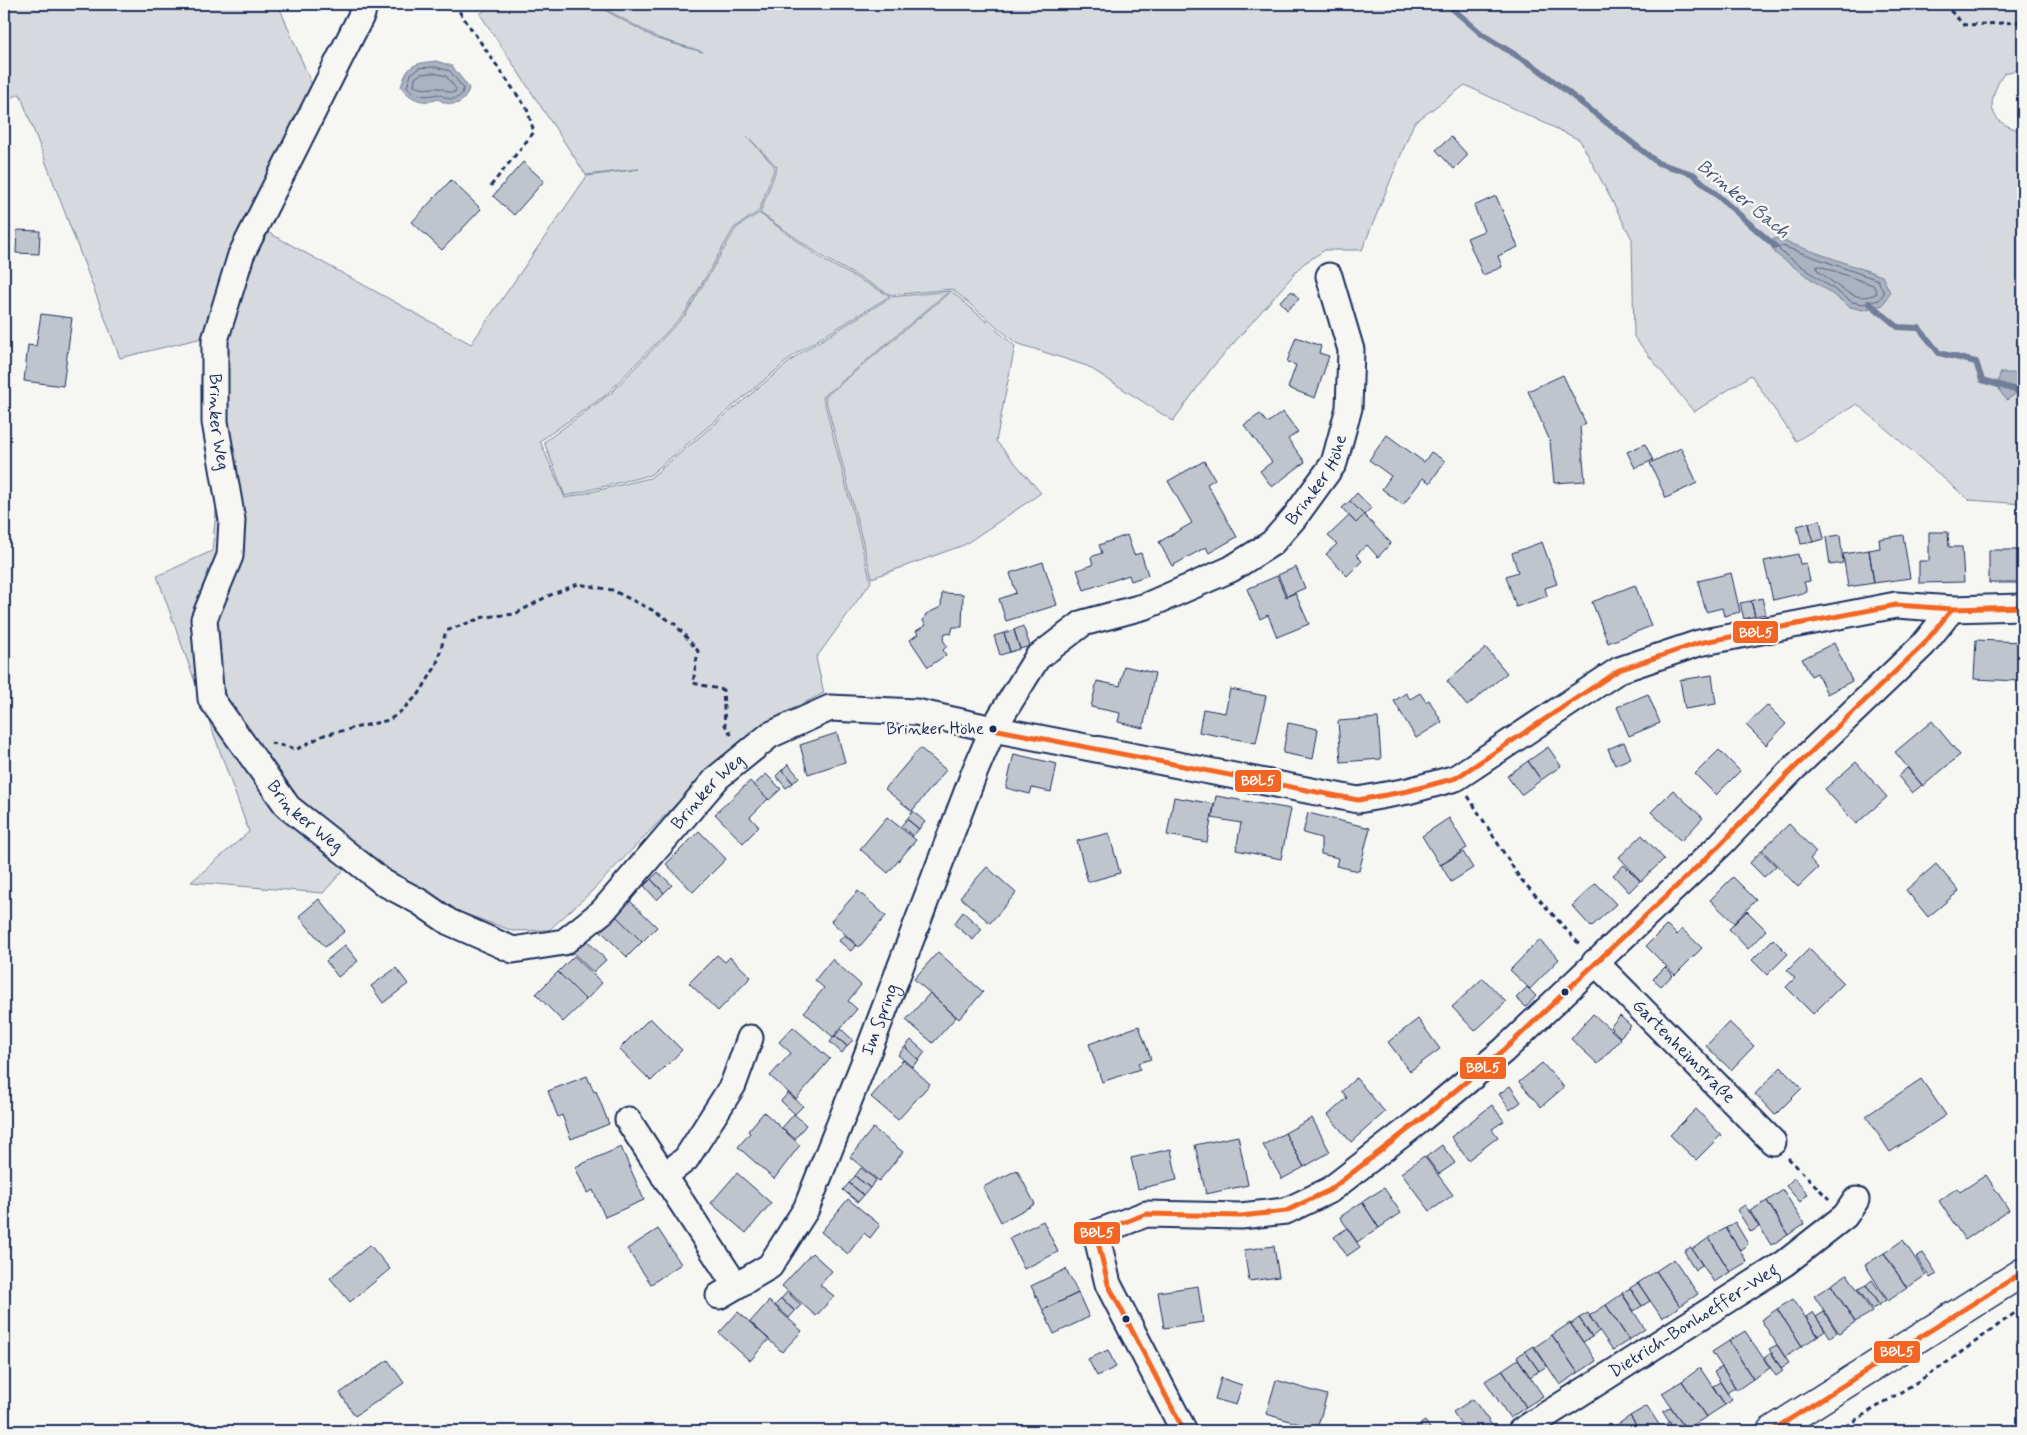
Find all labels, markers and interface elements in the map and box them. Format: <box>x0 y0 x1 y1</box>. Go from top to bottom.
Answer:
water label: Brinker Bach <box>1691 154 1795 244</box>
street label: Brinker Weg <box>203 374 235 472</box>
street label: Brinker Höhe <box>1281 432 1353 531</box>
line badge: BBL5 <box>1732 620 1779 644</box>
text: BBL5 <box>1739 624 1774 642</box>
place label: Brinker Höhe <box>886 718 984 740</box>
marker: Brinker Höhe <box>988 724 998 734</box>
street label: Brinker Weg <box>666 748 750 835</box>
line badge: BBL5 <box>1234 769 1282 793</box>
text: BBL5 <box>1241 772 1276 790</box>
street label: Brinker Weg <box>261 776 348 858</box>
street label: Im Spring <box>856 980 906 1059</box>
unlabelled marker <box>1560 987 1570 997</box>
street label: Gartenheimstraße <box>1627 994 1741 1109</box>
line badge: BBL5 <box>1459 1056 1507 1080</box>
text: BBL5 <box>1466 1059 1501 1077</box>
line badge: BBL5 <box>1073 1221 1121 1245</box>
text: BBL5 <box>1080 1224 1115 1242</box>
street label: Dietrich-Bonhoeffer-Weg <box>1605 1258 1784 1384</box>
unlabelled marker <box>1121 1314 1131 1324</box>
line badge: BBL5 <box>1873 1340 1921 1364</box>
text: BBL5 <box>1880 1343 1915 1361</box>

